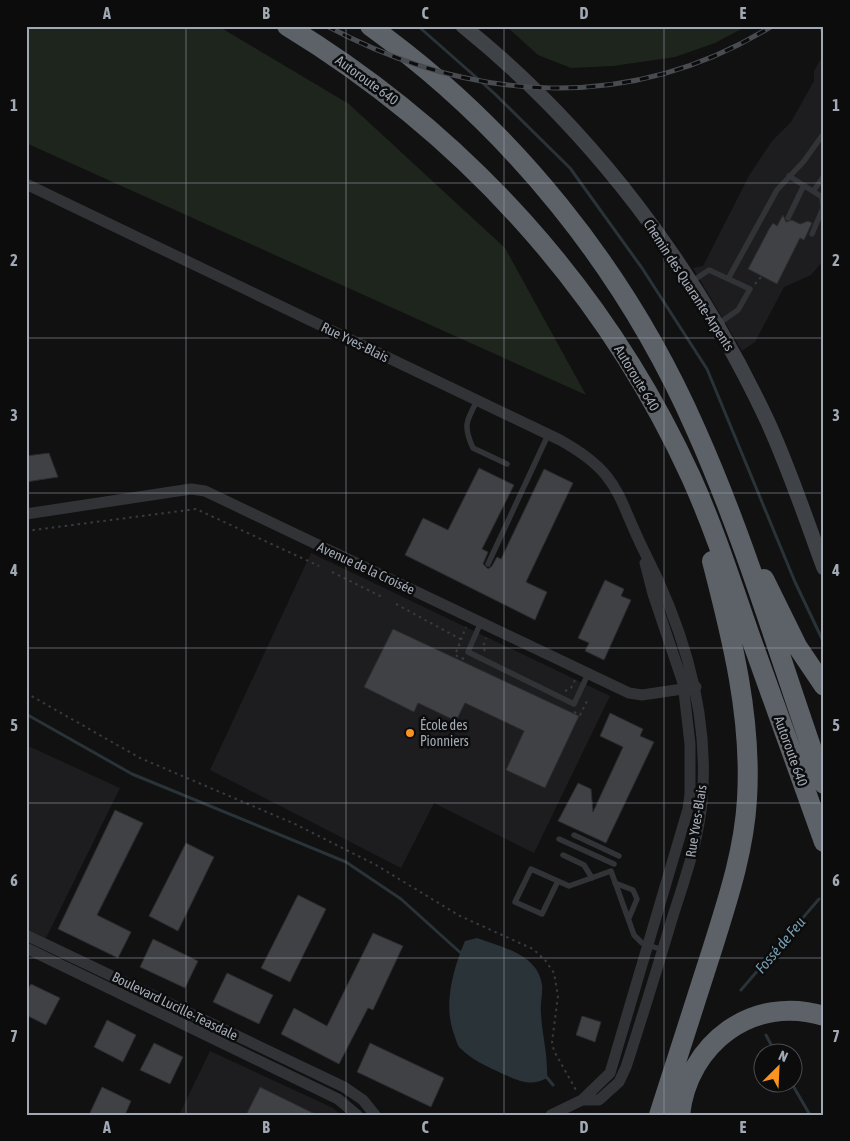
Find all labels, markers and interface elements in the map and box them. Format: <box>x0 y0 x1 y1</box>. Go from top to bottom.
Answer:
text: A <box>102 4 111 22</box>
text: B <box>262 4 270 22</box>
text: C <box>421 4 429 22</box>
text: D <box>580 4 589 22</box>
text: E <box>740 4 747 22</box>
street label: Autoroute 640 <box>333 52 402 108</box>
text: 1 <box>10 96 18 114</box>
text: 1 <box>832 96 840 114</box>
street label: Chemin des Quarante-Arpents <box>641 216 738 354</box>
text: 2 <box>10 251 18 269</box>
text: 2 <box>832 251 840 269</box>
street label: Rue Yves-Blais <box>319 319 391 365</box>
street label: Autoroute 640 <box>611 342 663 414</box>
text: 3 <box>10 406 18 424</box>
text: 3 <box>832 406 840 424</box>
street label: Avenue de la Croisée <box>315 538 417 598</box>
text: 4 <box>9 561 18 579</box>
text: 4 <box>831 561 840 579</box>
street label: Autoroute 640 <box>771 714 811 789</box>
text: 5 <box>10 716 18 734</box>
text: 5 <box>832 716 840 734</box>
place label: École des Pionniers <box>420 717 469 749</box>
marker: École des Pionniers <box>404 727 416 739</box>
street label: Rue Yves-Blais <box>682 784 710 858</box>
text: 6 <box>10 871 18 889</box>
text: 6 <box>832 871 840 889</box>
water label: Fossé de Feu <box>752 913 808 977</box>
street label: Boulevard Lucille-Teasdale <box>110 969 240 1043</box>
text: 7 <box>10 1027 18 1045</box>
text: 7 <box>832 1027 840 1045</box>
north arrow <box>752 1044 802 1094</box>
text: N <box>776 1047 790 1065</box>
text: A <box>102 1118 111 1136</box>
text: B <box>262 1118 270 1136</box>
text: C <box>421 1118 429 1136</box>
text: D <box>580 1118 589 1136</box>
text: E <box>740 1118 747 1136</box>

